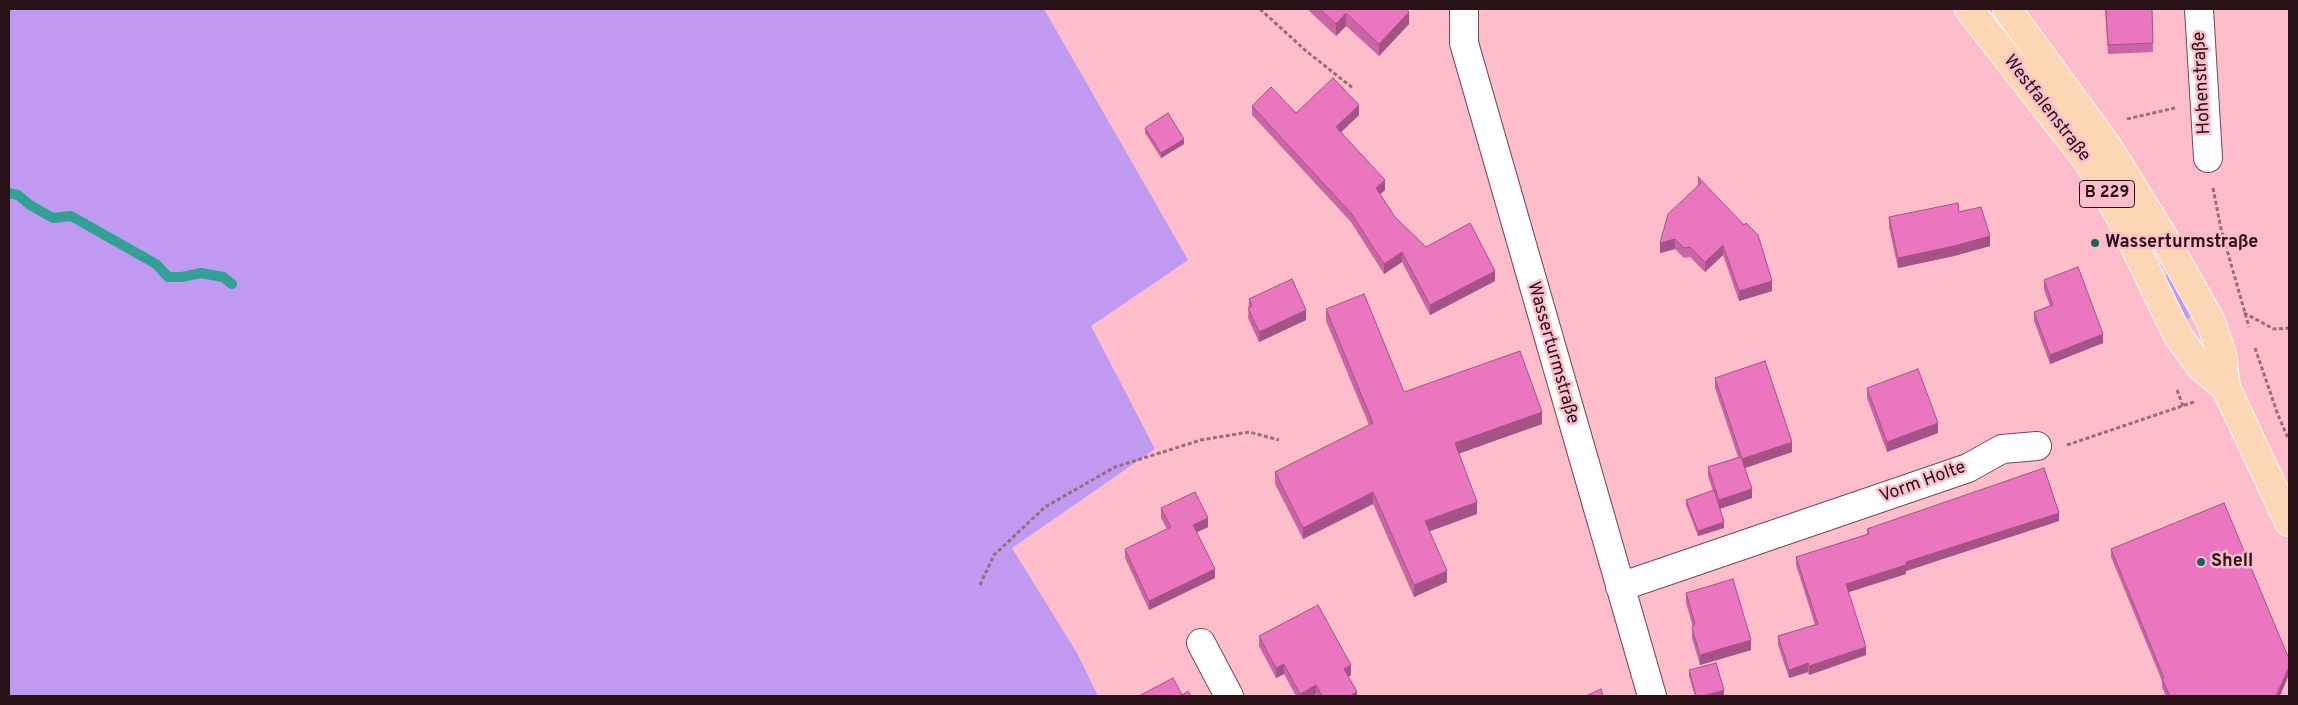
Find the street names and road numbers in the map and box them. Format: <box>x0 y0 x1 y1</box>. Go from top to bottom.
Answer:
street label: Hohenstraße <box>2190 31 2216 135</box>
street label: Westfalenstraße <box>1998 51 2094 167</box>
road number: B 229 <box>2080 180 2134 208</box>
street label: Wasserturmstraße <box>1521 279 1583 427</box>
street label: Vorm Holte <box>1877 457 1969 509</box>

